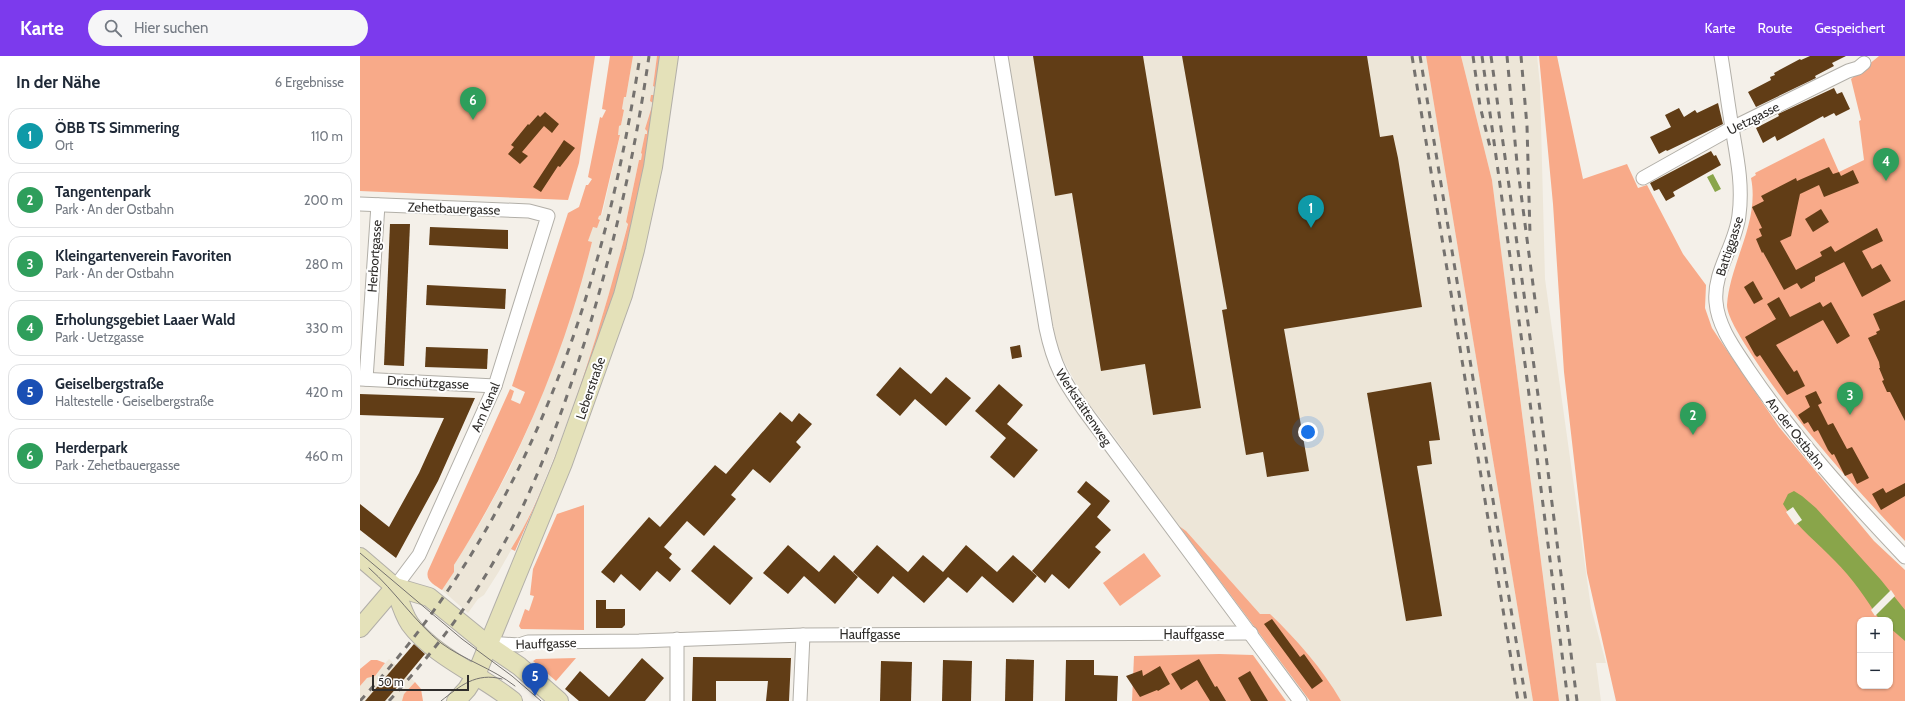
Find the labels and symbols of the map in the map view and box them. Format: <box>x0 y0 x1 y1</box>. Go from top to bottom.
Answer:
pin: 6 <box>460 87 486 120</box>
street label: Uetzgasse <box>1724 98 1782 138</box>
pin: 4 <box>1873 148 1899 181</box>
pin: 1 <box>1298 195 1324 228</box>
street label: Zehetbauergasse <box>407 198 501 218</box>
street label: Battiggasse <box>1712 214 1746 278</box>
street label: Herbortgasse <box>363 219 385 293</box>
street label: Leberstraße <box>572 354 608 421</box>
street label: Werkstättenweg <box>1052 366 1116 449</box>
street label: Drischützgasse <box>387 372 470 392</box>
street label: Am Kanal <box>467 380 503 434</box>
pin: 3 <box>1837 382 1863 415</box>
street label: An der Ostbahn <box>1763 394 1829 472</box>
pin: 2 <box>1680 402 1706 435</box>
your location <box>1298 422 1318 442</box>
street label: Hauffgasse <box>840 626 901 642</box>
street label: Hauffgasse <box>1164 626 1225 642</box>
street label: Hauffgasse <box>515 634 577 652</box>
pin: 5 <box>522 663 548 696</box>
scale bar <box>372 673 469 692</box>

